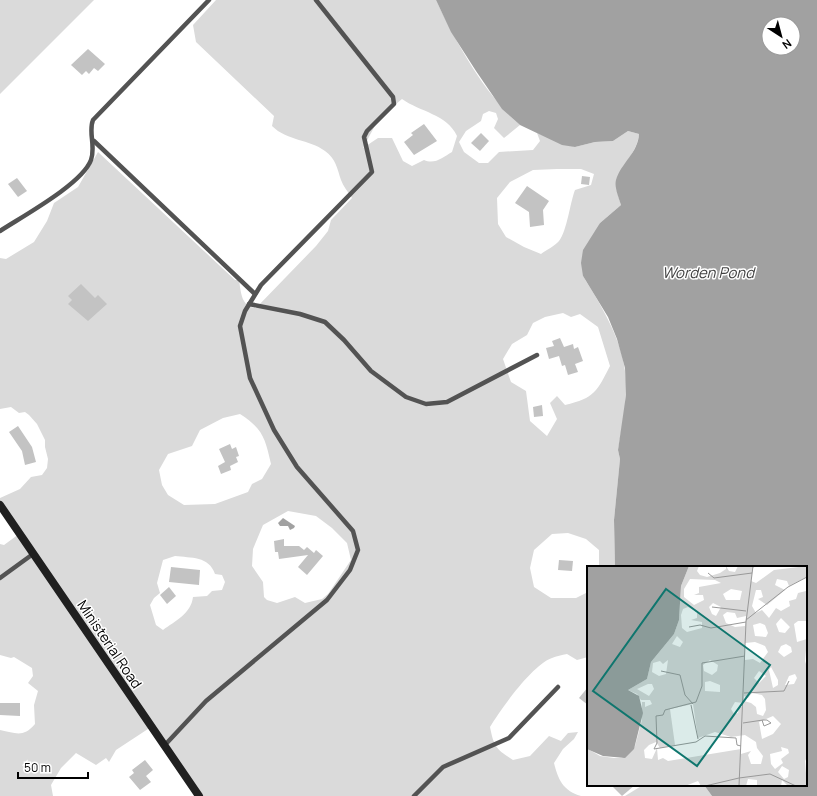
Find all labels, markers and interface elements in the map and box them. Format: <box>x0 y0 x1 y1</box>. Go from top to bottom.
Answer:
north arrow <box>761 16 801 56</box>
text: N <box>779 36 795 53</box>
water label: Worden Pond <box>662 262 756 283</box>
inset map <box>587 566 807 786</box>
street label: Ministerial Road <box>73 596 147 692</box>
scale bar <box>18 754 88 780</box>
text: 50 m <box>24 759 51 776</box>

